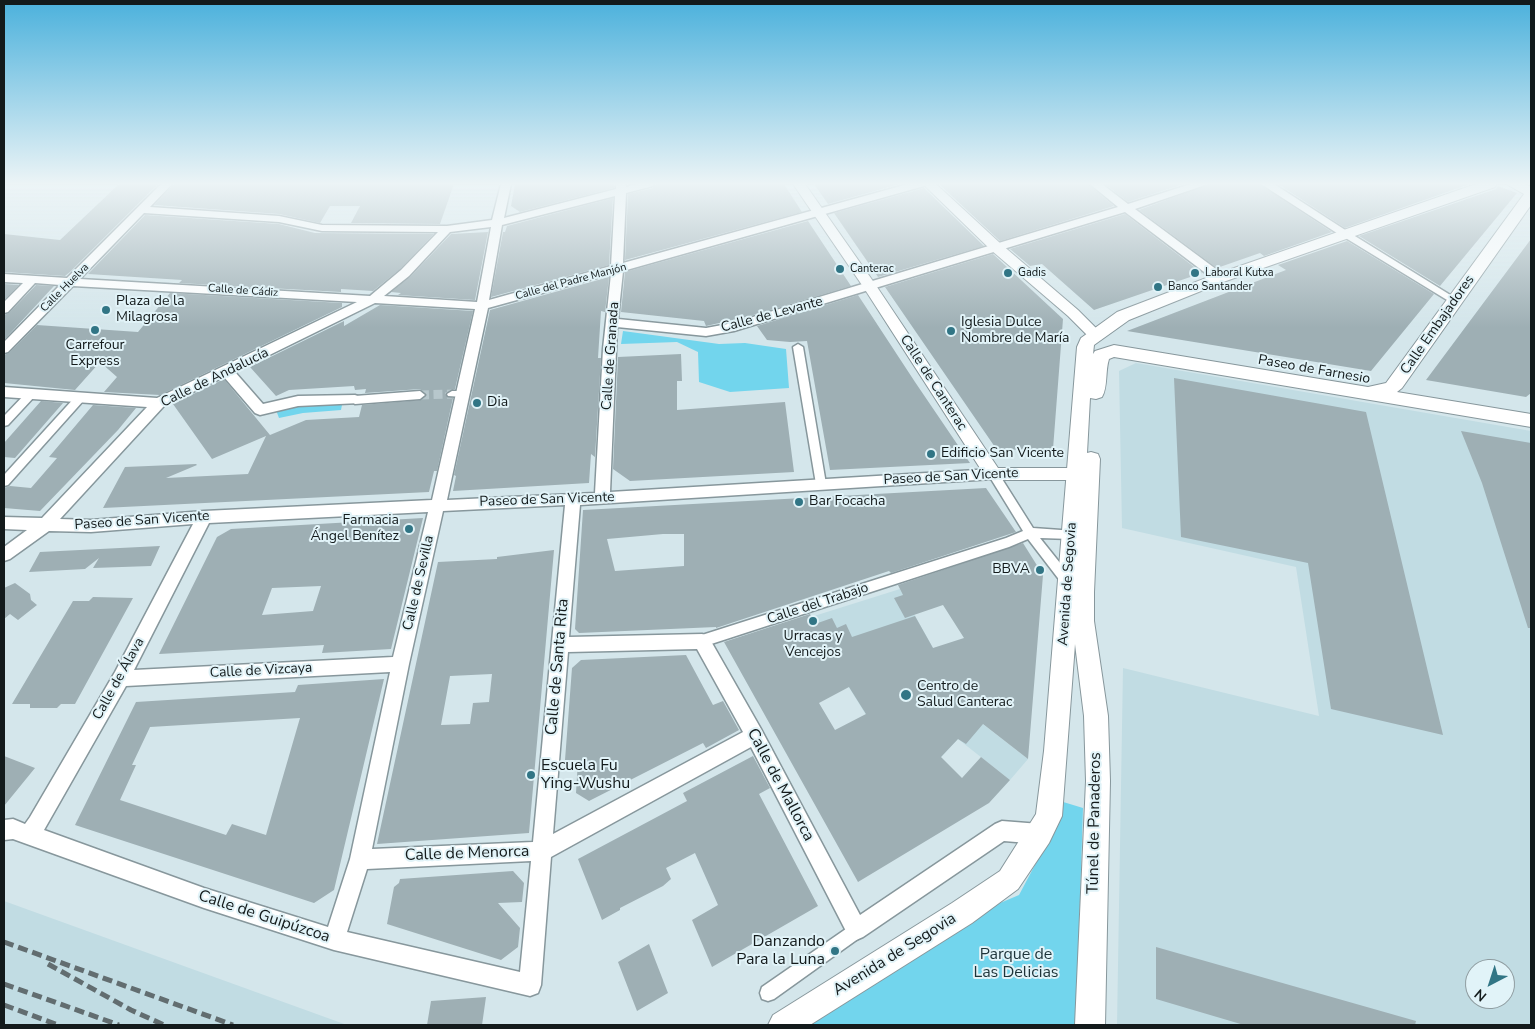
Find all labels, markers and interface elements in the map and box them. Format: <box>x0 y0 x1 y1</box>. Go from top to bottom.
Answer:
street label: Calle Huelva <box>38 261 92 315</box>
street label: Calle del Padre Manjón <box>514 261 628 303</box>
place label: Canterac <box>850 262 894 276</box>
marker: Canterac <box>834 263 846 275</box>
place label: Gadis <box>1018 266 1046 280</box>
place label: Laboral Kutxa <box>1205 266 1274 280</box>
marker: Gadis <box>1002 267 1014 279</box>
marker: Laboral Kutxa <box>1189 267 1201 279</box>
street label: Calle Embajadores <box>1397 272 1479 378</box>
place label: Banco Santander <box>1168 280 1252 294</box>
marker: Banco Santander <box>1152 281 1164 293</box>
street label: Calle de Cádiz <box>207 282 279 300</box>
street label: Calle de Levante <box>719 293 825 337</box>
place label: Plaza de la Milagrosa <box>116 294 185 326</box>
street label: Calle de Granada <box>599 301 623 411</box>
marker: Plaza de la Milagrosa <box>100 304 112 316</box>
place label: Iglesia Dulce Nombre de María <box>961 315 1070 348</box>
marker: Carrefour Express <box>89 324 101 336</box>
marker: Iglesia Dulce Nombre de María <box>945 325 957 337</box>
street label: Calle de Canterac <box>896 332 970 434</box>
place label: Carrefour Express <box>65 338 125 371</box>
street label: Calle de Andalucía <box>158 345 272 411</box>
street label: Paseo de Farnesio <box>1257 352 1371 388</box>
place label: Dia <box>487 395 508 411</box>
marker: Dia <box>471 397 483 409</box>
place label: Edificio San Vicente <box>941 446 1064 462</box>
marker: Edificio San Vicente <box>925 448 937 460</box>
street label: Paseo de San Vicente <box>883 465 1019 489</box>
street label: Paseo de San Vicente <box>479 489 615 511</box>
place label: Bar Focacha <box>809 494 885 510</box>
marker: Bar Focacha <box>793 496 805 508</box>
street label: Paseo de San Vicente <box>74 508 210 534</box>
place label: Farmacia Ángel Benítez <box>311 513 399 546</box>
street label: Avenida de Segovia <box>1055 522 1081 646</box>
marker: Farmacia Ángel Benítez <box>403 523 415 535</box>
street label: Calle de Sevilla <box>400 534 438 632</box>
place label: BBVA <box>992 562 1030 578</box>
marker: BBVA <box>1034 564 1046 576</box>
street label: Calle del Trabajo <box>765 580 871 628</box>
street label: Calle de Santa Rita <box>542 598 574 736</box>
marker: Urracas y Vencejos <box>807 615 819 627</box>
place label: Urracas y Vencejos <box>784 629 842 662</box>
street label: Calle de Álava <box>90 635 148 723</box>
street label: Calle de Vizcaya <box>209 660 313 682</box>
place label: Centro de Salud Canterac <box>917 679 1012 712</box>
marker: Centro de Salud Canterac <box>899 688 913 702</box>
street label: Calle de Mallorca <box>742 725 818 845</box>
street label: Túnel de Panaderos <box>1084 752 1106 894</box>
place label: Escuela Fu Ying-Wushu <box>541 756 630 794</box>
marker: Escuela Fu Ying-Wushu <box>525 769 537 781</box>
street label: Calle de Menorca <box>404 842 530 866</box>
street label: Calle de Guipúzcoa <box>196 887 332 947</box>
street label: Avenida de Segovia <box>830 909 960 1001</box>
place label: Danzando Para la Luna <box>736 932 825 970</box>
marker: Danzando Para la Luna <box>829 945 841 957</box>
park label: Parque de Las Delicias <box>973 945 1059 983</box>
north arrow <box>1465 959 1515 1009</box>
text: N <box>1471 984 1491 1006</box>

